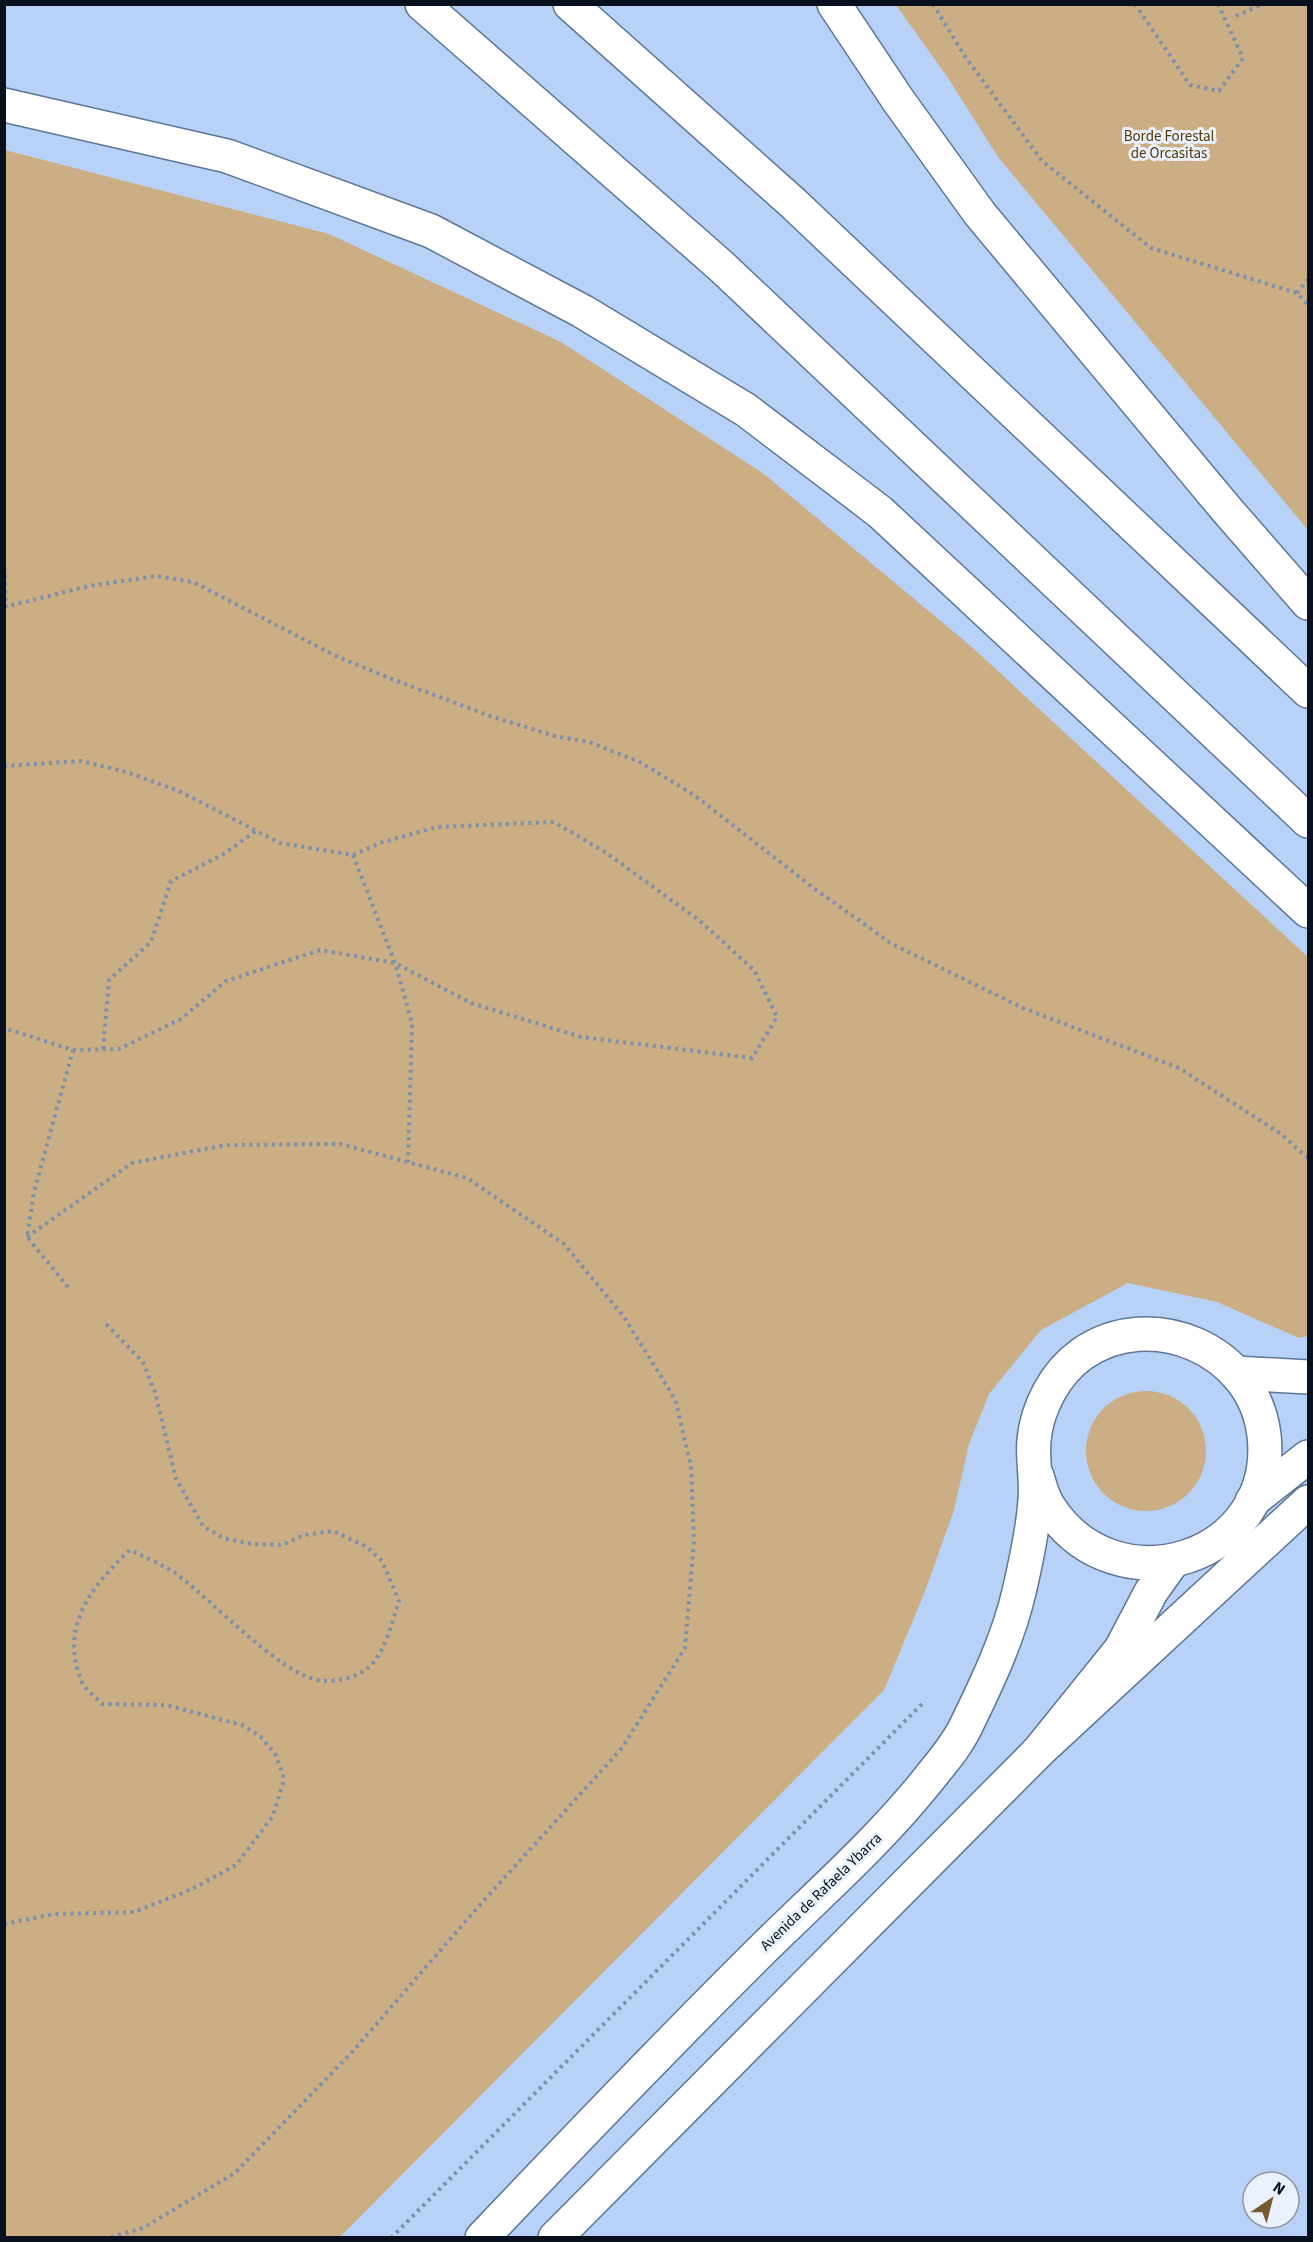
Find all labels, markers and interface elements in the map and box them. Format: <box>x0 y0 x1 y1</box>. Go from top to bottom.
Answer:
park label: Borde Forestal de Orcasitas <box>1124 126 1215 164</box>
street label: Avenida de Rafaela Ybarra <box>755 1828 887 1956</box>
north arrow <box>1241 2170 1301 2230</box>
text: N <box>1268 2176 1290 2201</box>

